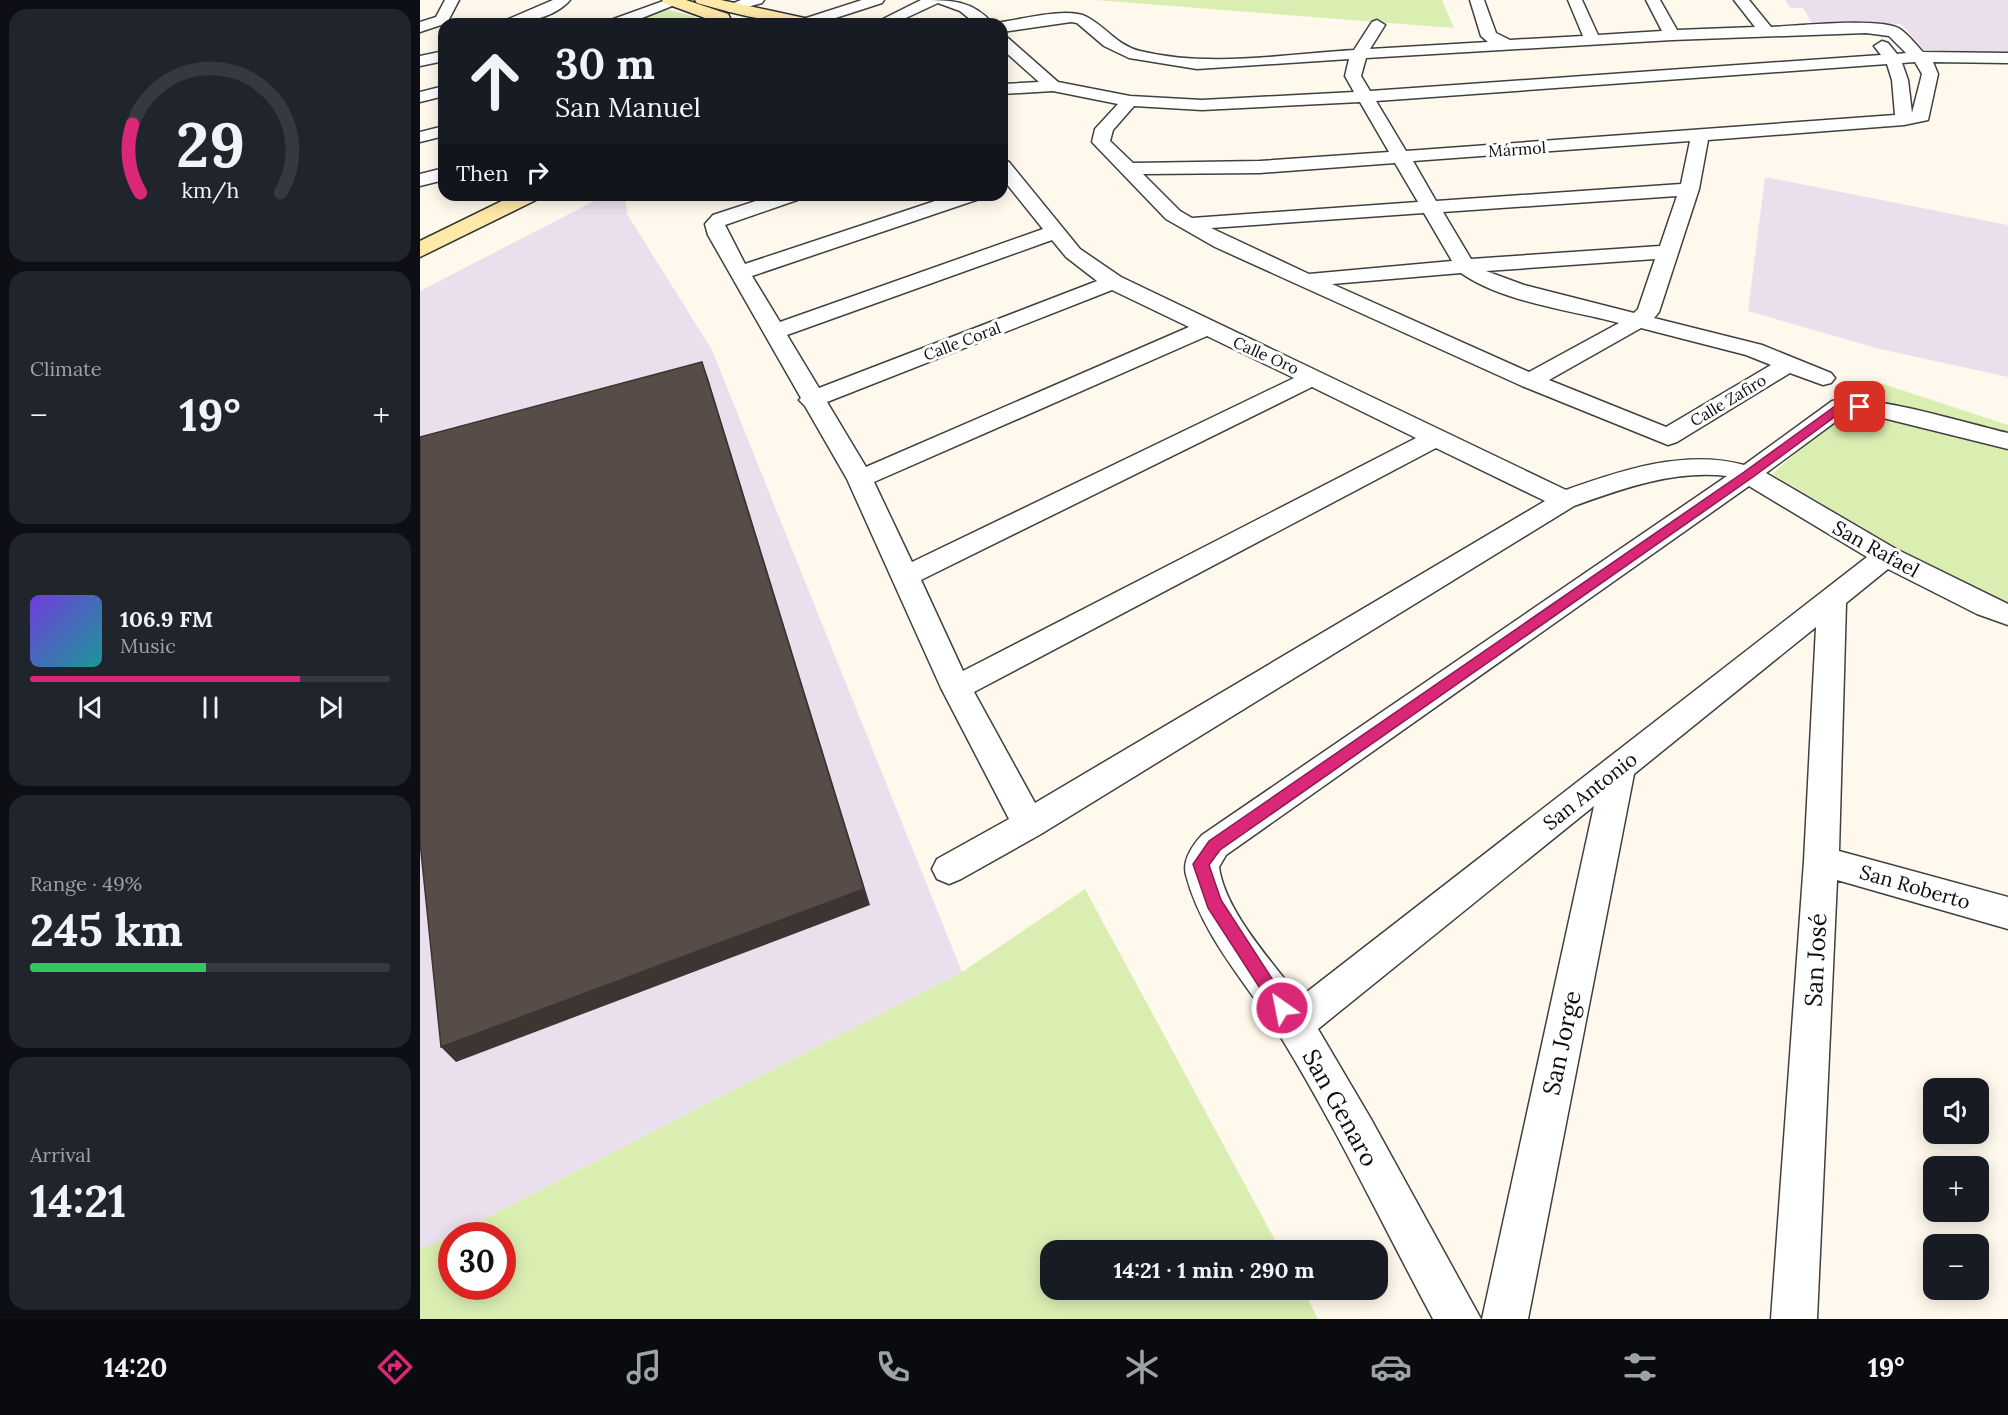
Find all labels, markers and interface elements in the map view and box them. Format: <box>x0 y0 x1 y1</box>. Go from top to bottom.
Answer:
text: 30 m <box>555 37 655 91</box>
icon: ahead <box>456 42 534 120</box>
text: San Manuel <box>555 90 701 124</box>
text: 29 <box>175 104 245 184</box>
street label: Mármol <box>1487 137 1547 161</box>
icon: right <box>521 156 554 189</box>
text: Then <box>456 159 509 187</box>
text: km/h <box>181 176 239 204</box>
street label: Calle Coral <box>921 317 1003 365</box>
street label: Calle Oro <box>1230 332 1302 378</box>
text: Climate <box>30 356 102 381</box>
street label: Calle Zafiro <box>1686 369 1770 431</box>
pin <box>1834 381 1885 432</box>
text: 19° <box>179 386 241 443</box>
icon: arrive <box>1843 390 1876 423</box>
text: − <box>30 394 48 436</box>
text: + <box>372 394 390 436</box>
street label: San Rafael <box>1829 515 1924 583</box>
text: 106.9 FM <box>120 605 213 633</box>
text: Music <box>120 633 176 658</box>
icon: previous <box>74 691 107 724</box>
icon: pause <box>194 691 227 724</box>
icon: next <box>314 691 347 724</box>
street label: San Antonio <box>1538 746 1642 835</box>
street label: San Roberto <box>1857 859 1973 914</box>
text: Range · 49% <box>30 871 142 896</box>
text: 245 km <box>30 901 183 958</box>
street label: San José <box>1798 912 1833 1008</box>
position arrow <box>1250 976 1314 1040</box>
street label: San Jorge <box>1535 988 1588 1098</box>
street label: San Genaro <box>1296 1044 1385 1172</box>
map controls <box>1923 1078 1989 1300</box>
button: sound <box>1923 1078 1989 1144</box>
text: Arrival <box>30 1142 91 1167</box>
button: + <box>1923 1156 1989 1222</box>
text: 14:21 <box>30 1172 126 1229</box>
speed limit sign: 30 <box>438 1222 516 1300</box>
button: − <box>1923 1234 1989 1300</box>
text: 14:21 · 1 min · 290 m <box>1114 1256 1314 1284</box>
icon: directions <box>374 1346 416 1388</box>
icon: music <box>623 1346 665 1388</box>
icon: phone <box>872 1346 914 1388</box>
icon: climate <box>1121 1346 1163 1388</box>
icon: car <box>1370 1346 1412 1388</box>
icon: filters <box>1619 1346 1661 1388</box>
text: 14:20 <box>103 1350 167 1384</box>
text: 19° <box>1868 1350 1905 1384</box>

